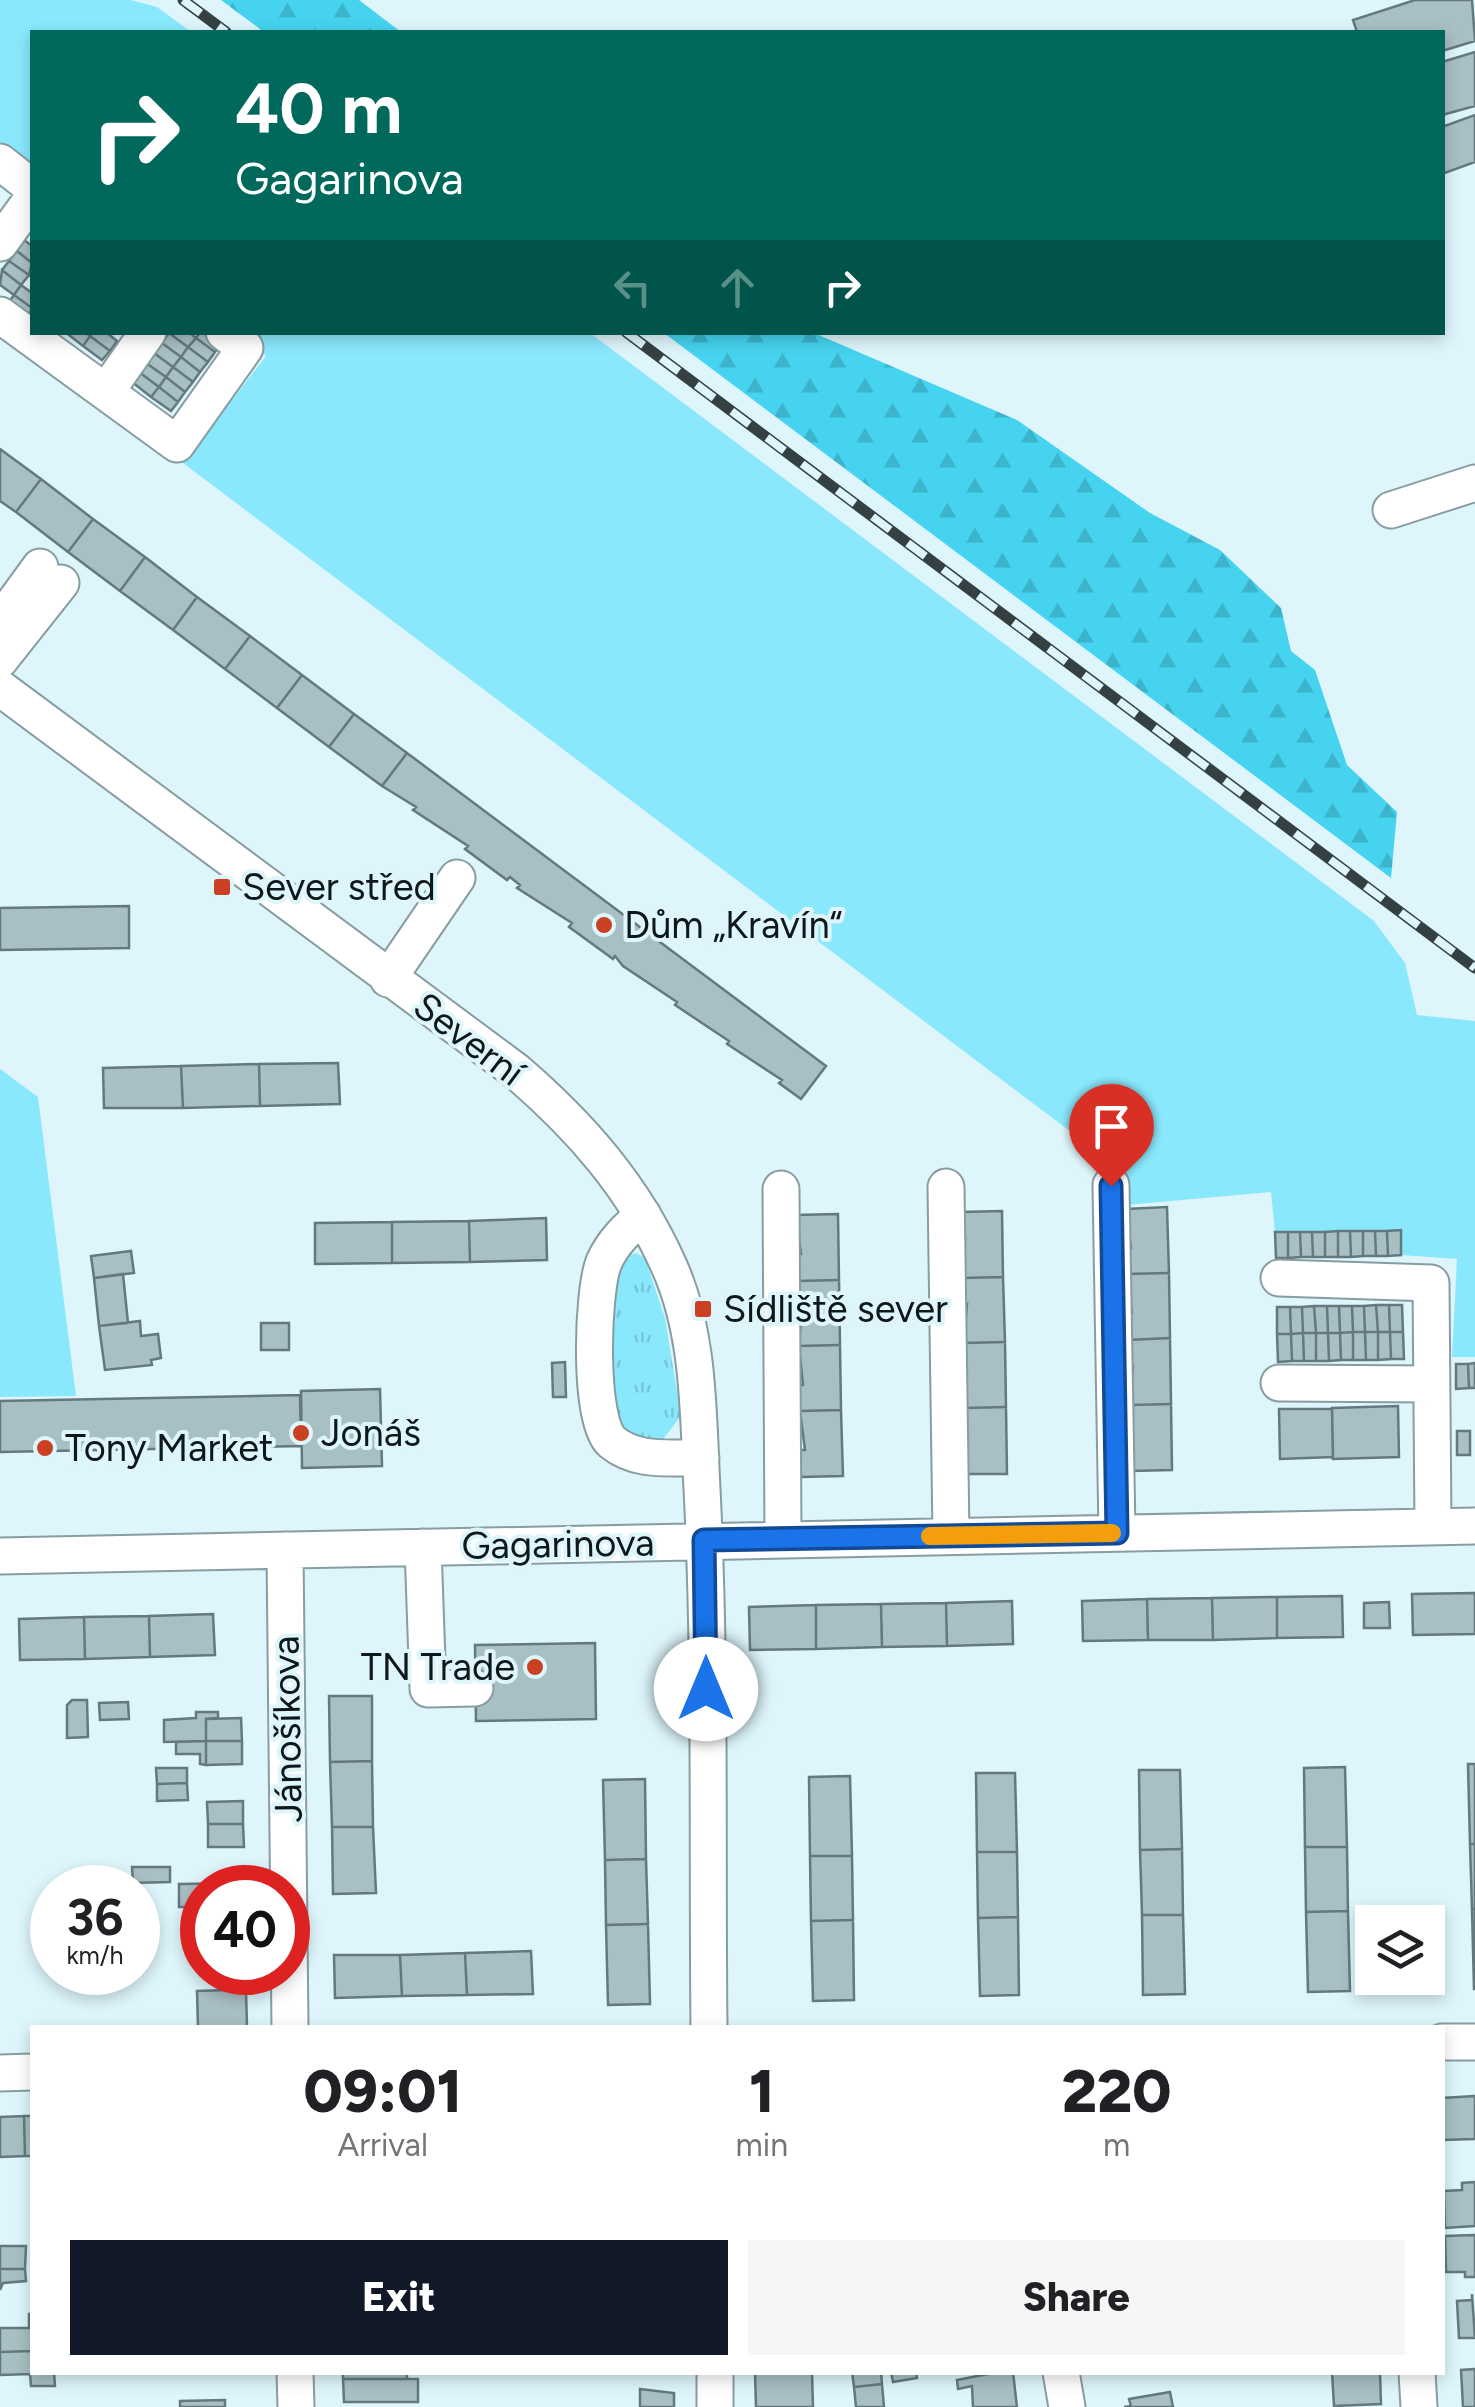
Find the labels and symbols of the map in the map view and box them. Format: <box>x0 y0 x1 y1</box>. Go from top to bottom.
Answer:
place label: Sever střed <box>242 864 436 910</box>
marker: Sever střed <box>211 876 233 898</box>
place label: Dům „Kravín“ <box>624 902 842 948</box>
marker: Dům „Kravín“ <box>593 914 615 936</box>
street label: Severní <box>405 983 535 1097</box>
pin <box>1069 1084 1154 1187</box>
place label: Sídliště sever <box>723 1286 948 1332</box>
marker: Sídliště sever <box>692 1298 714 1320</box>
place label: Jonáš <box>321 1410 421 1456</box>
marker: Jonáš <box>290 1422 312 1444</box>
place label: Tony Market <box>65 1425 273 1471</box>
marker: Tony Market <box>34 1437 56 1459</box>
street label: Gagarinova <box>461 1519 655 1569</box>
street label: Jánošíkova <box>262 1635 312 1823</box>
position arrow <box>654 1637 758 1741</box>
place label: TN Trade <box>361 1644 515 1690</box>
marker: TN Trade <box>524 1656 546 1678</box>
speed limit sign: 40 <box>180 1865 310 1995</box>

